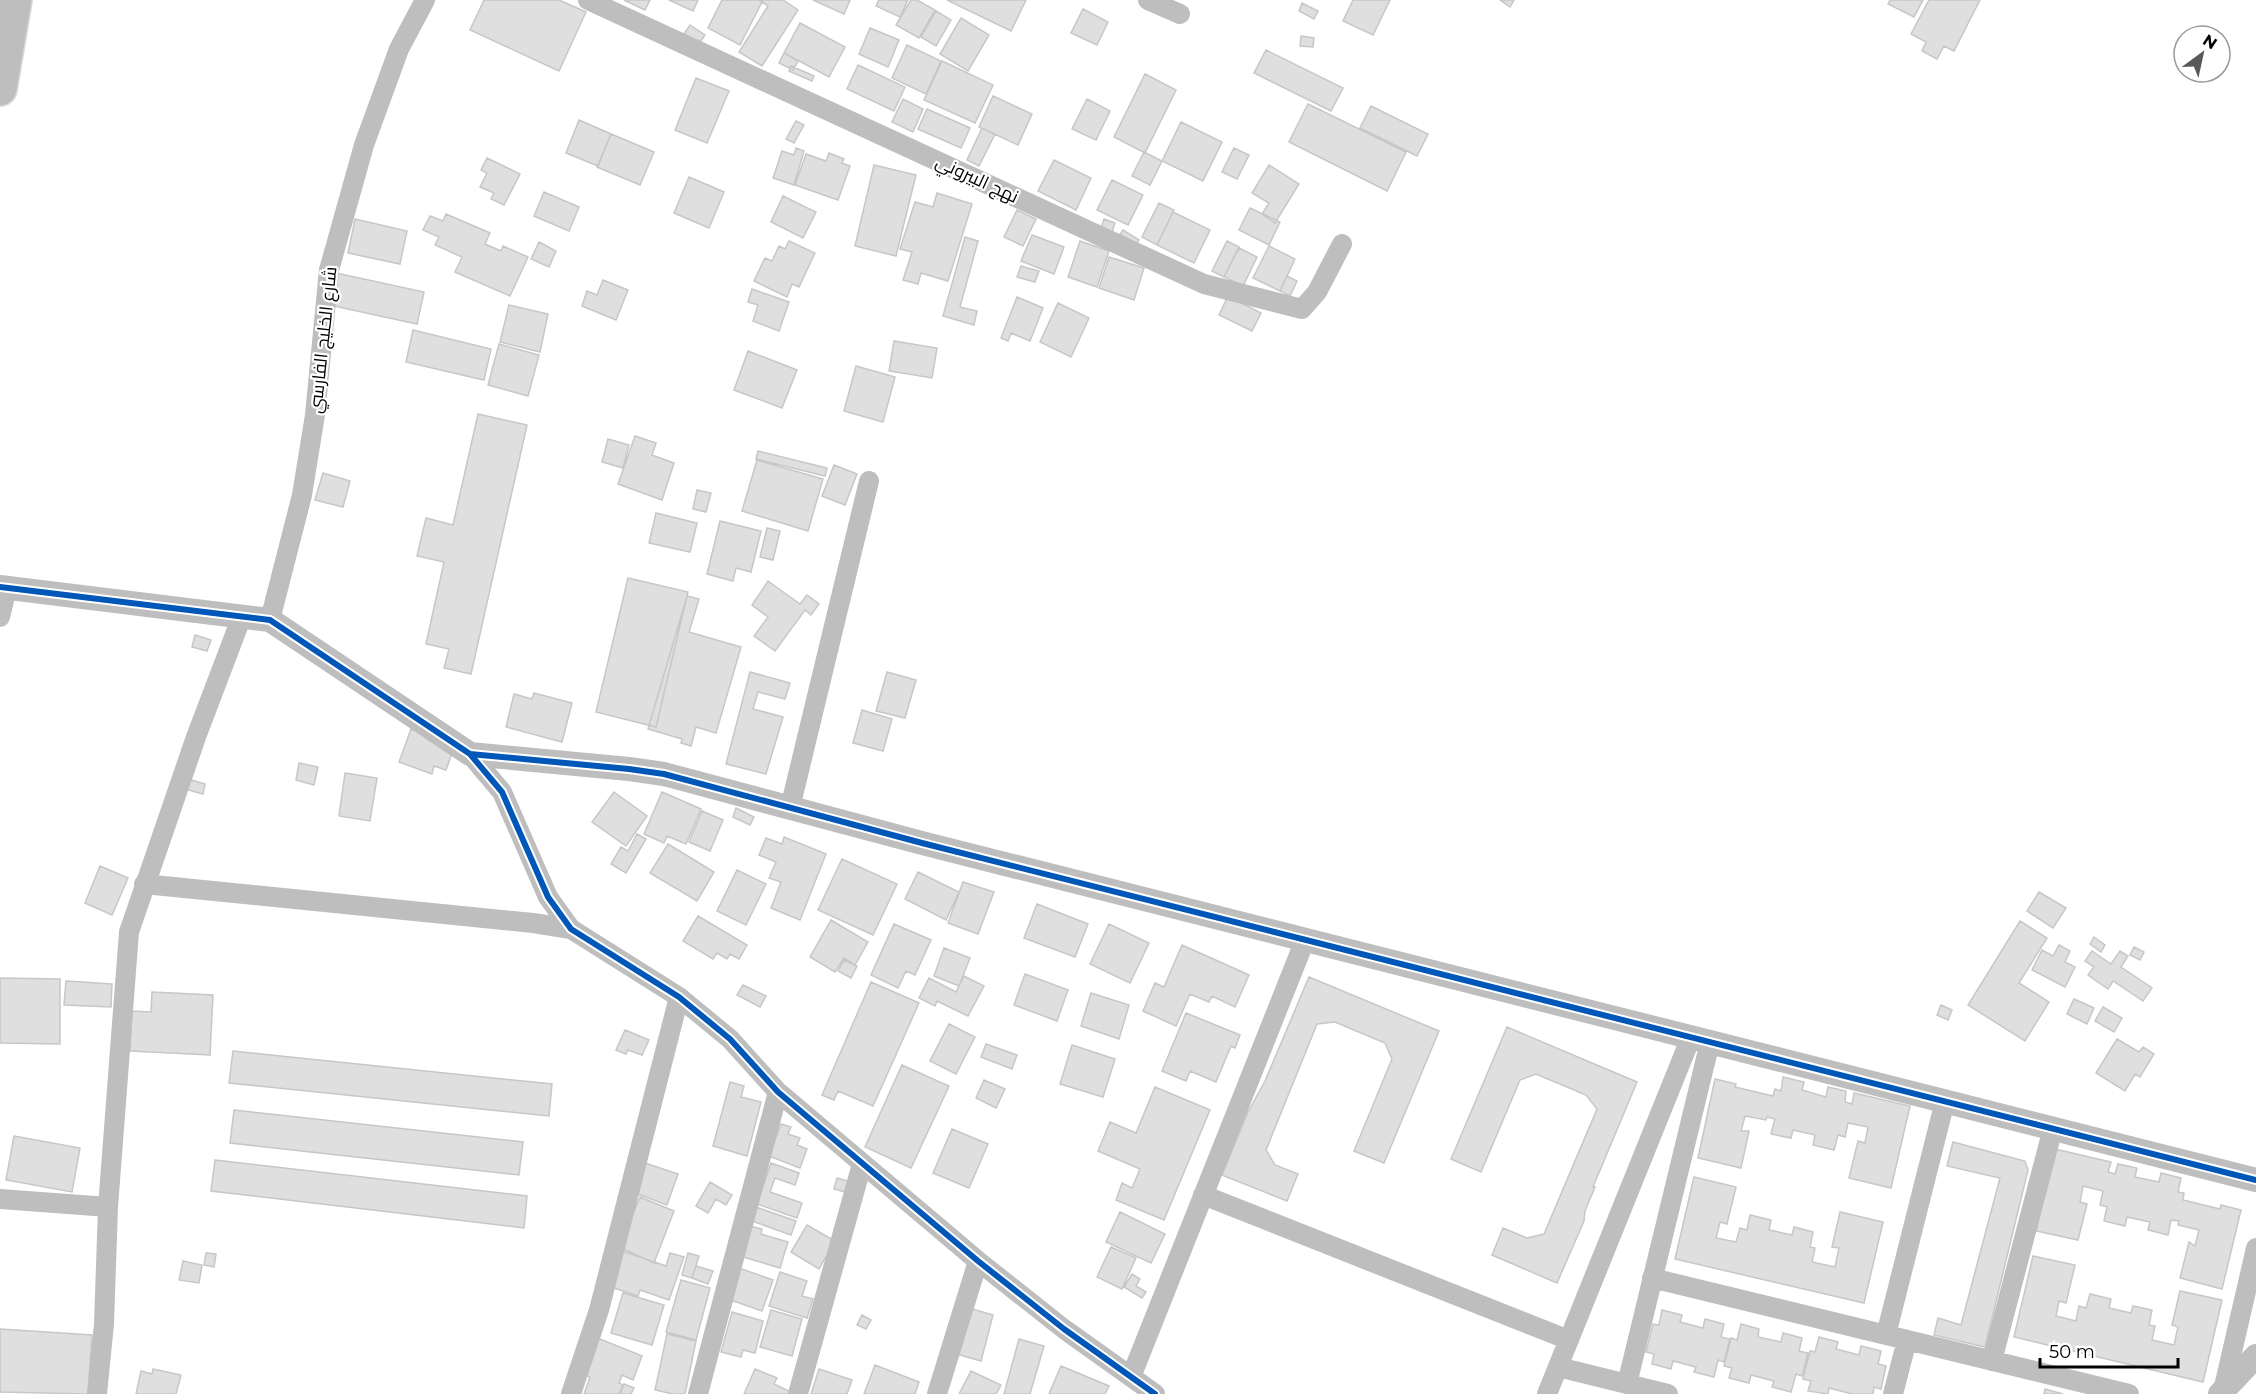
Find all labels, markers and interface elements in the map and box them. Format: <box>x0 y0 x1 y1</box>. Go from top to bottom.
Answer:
north arrow <box>2172 24 2232 84</box>
text: N <box>2199 30 2220 53</box>
street label: نهج البيروني <box>931 150 1022 210</box>
street label: شارع الخليج الفارسي <box>304 266 344 415</box>
scale bar <box>2040 1331 2178 1369</box>
text: 50 m <box>2049 1341 2095 1363</box>

